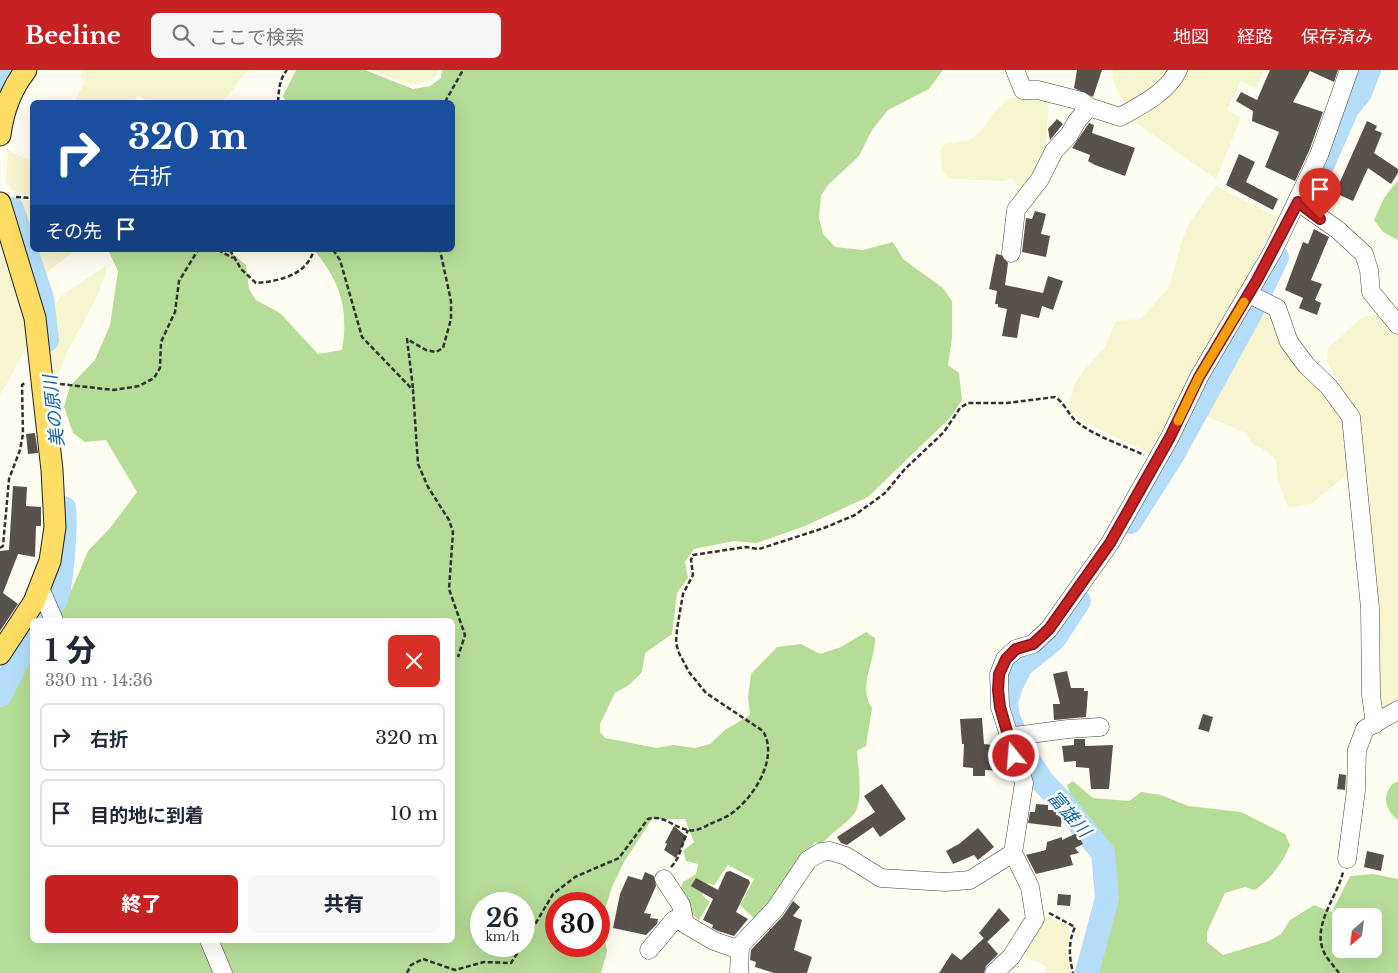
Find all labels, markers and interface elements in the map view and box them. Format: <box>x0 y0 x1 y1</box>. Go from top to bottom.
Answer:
search box <box>151 13 501 58</box>
text: Beeline <box>25 21 121 50</box>
icon: search <box>169 21 197 49</box>
text: ここで検索 <box>209 26 304 49</box>
text: 地図 <box>1173 26 1209 48</box>
text: 経路 <box>1237 26 1273 48</box>
text: 保存済み <box>1301 26 1373 48</box>
text: 320 m <box>128 115 248 158</box>
icon: right <box>45 120 110 185</box>
text: 右折 <box>128 163 172 190</box>
pin <box>1299 168 1341 219</box>
icon: arrive <box>1306 175 1334 203</box>
icon: arrive <box>112 215 140 243</box>
text: その先 <box>45 220 102 243</box>
water label: 美の原川 <box>39 372 69 448</box>
text: 1 分 <box>45 632 96 669</box>
button: close <box>388 635 440 687</box>
text: 330 m · 14:36 <box>45 670 153 690</box>
icon: right <box>47 723 75 751</box>
text: 320 m <box>375 726 438 749</box>
text: 右折 <box>90 728 128 751</box>
position arrow <box>987 729 1039 781</box>
water label: 富雄川 <box>1043 786 1096 843</box>
icon: arrive <box>47 799 75 827</box>
text: 10 m <box>390 802 438 825</box>
text: 目的地に到着 <box>90 804 204 827</box>
button: 終了 <box>45 875 238 933</box>
button: 共有 <box>248 875 440 933</box>
speed limit sign: 30 <box>545 892 610 957</box>
text: 26 <box>486 903 519 934</box>
north arrow <box>1332 908 1382 958</box>
map controls <box>1332 908 1382 958</box>
text: km/h <box>485 929 520 944</box>

